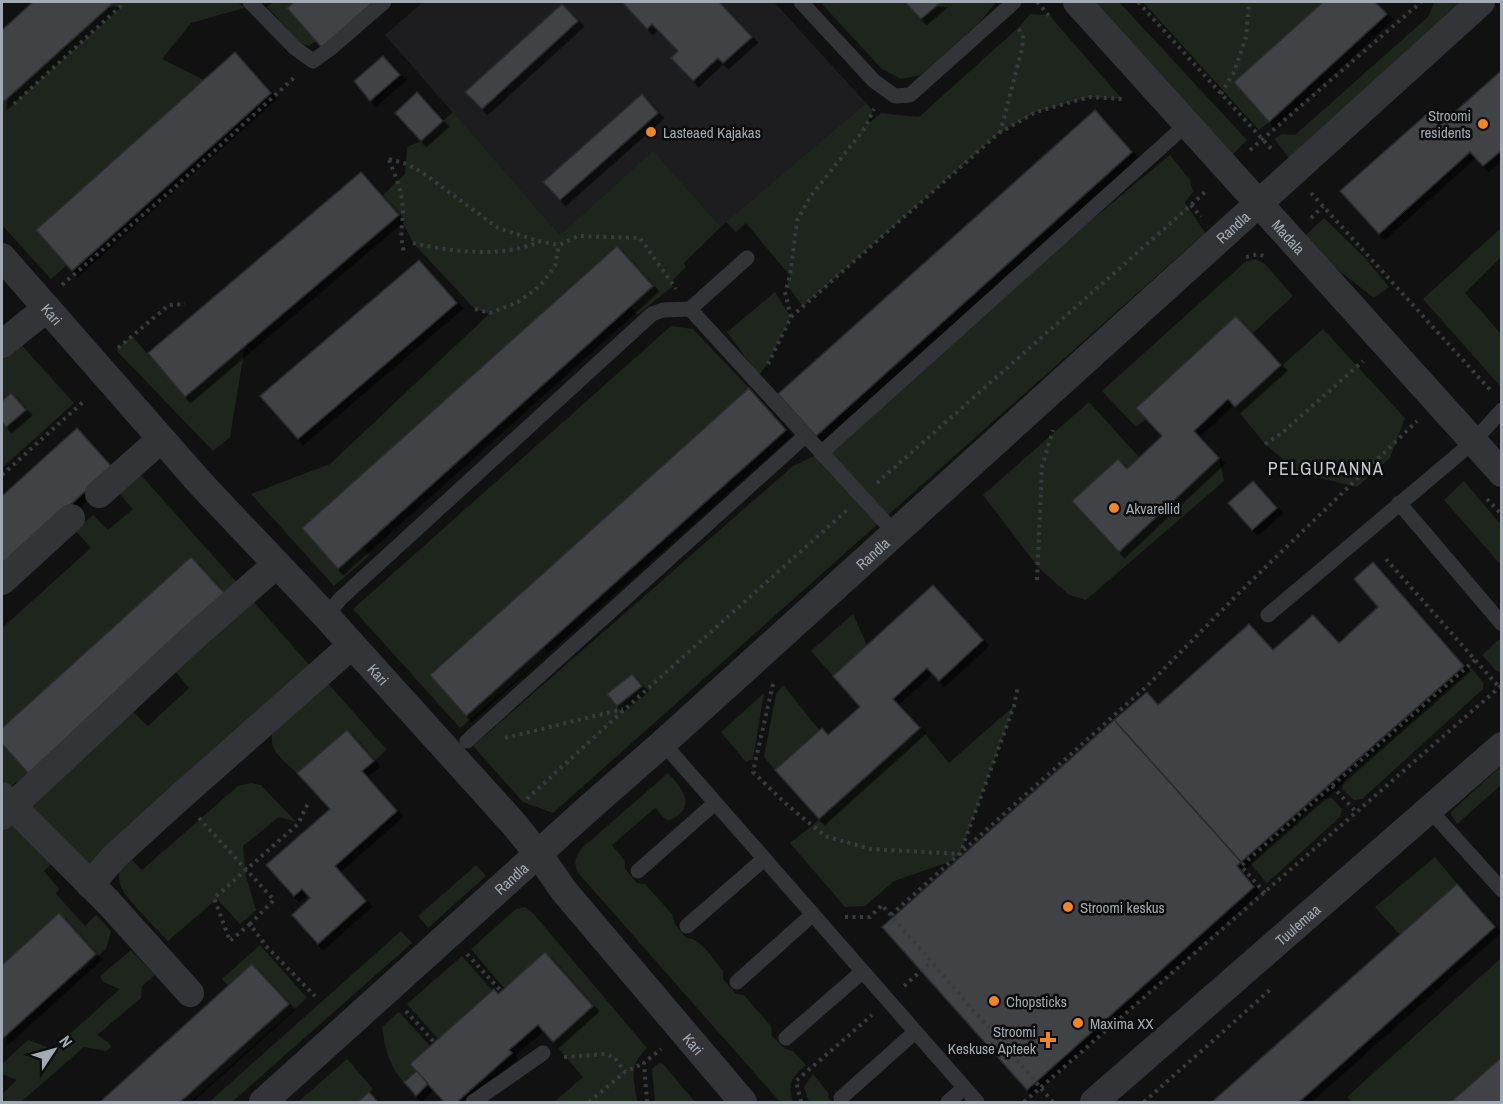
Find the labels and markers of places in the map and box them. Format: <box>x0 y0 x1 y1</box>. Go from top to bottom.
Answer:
place label: Stroomi residents <box>1420 105 1471 143</box>
marker: Stroomi residents <box>1476 117 1490 131</box>
place label: Lasteaed Kajakas <box>663 122 761 143</box>
marker: Lasteaed Kajakas <box>644 125 658 139</box>
place label: Akvarellid <box>1125 498 1180 519</box>
marker: Akvarellid <box>1107 501 1121 515</box>
place label: Stroomi keskus <box>1080 897 1165 918</box>
marker: Stroomi keskus <box>1061 900 1075 914</box>
place label: Chopsticks <box>1006 991 1067 1012</box>
marker: Chopsticks <box>987 994 1001 1008</box>
place label: Maxima XX <box>1090 1013 1154 1034</box>
marker: Maxima XX <box>1071 1016 1085 1030</box>
place label: Stroomi Keskuse Apteek <box>948 1021 1037 1059</box>
marker: Stroomi Keskuse Apteek <box>1041 1033 1055 1047</box>

